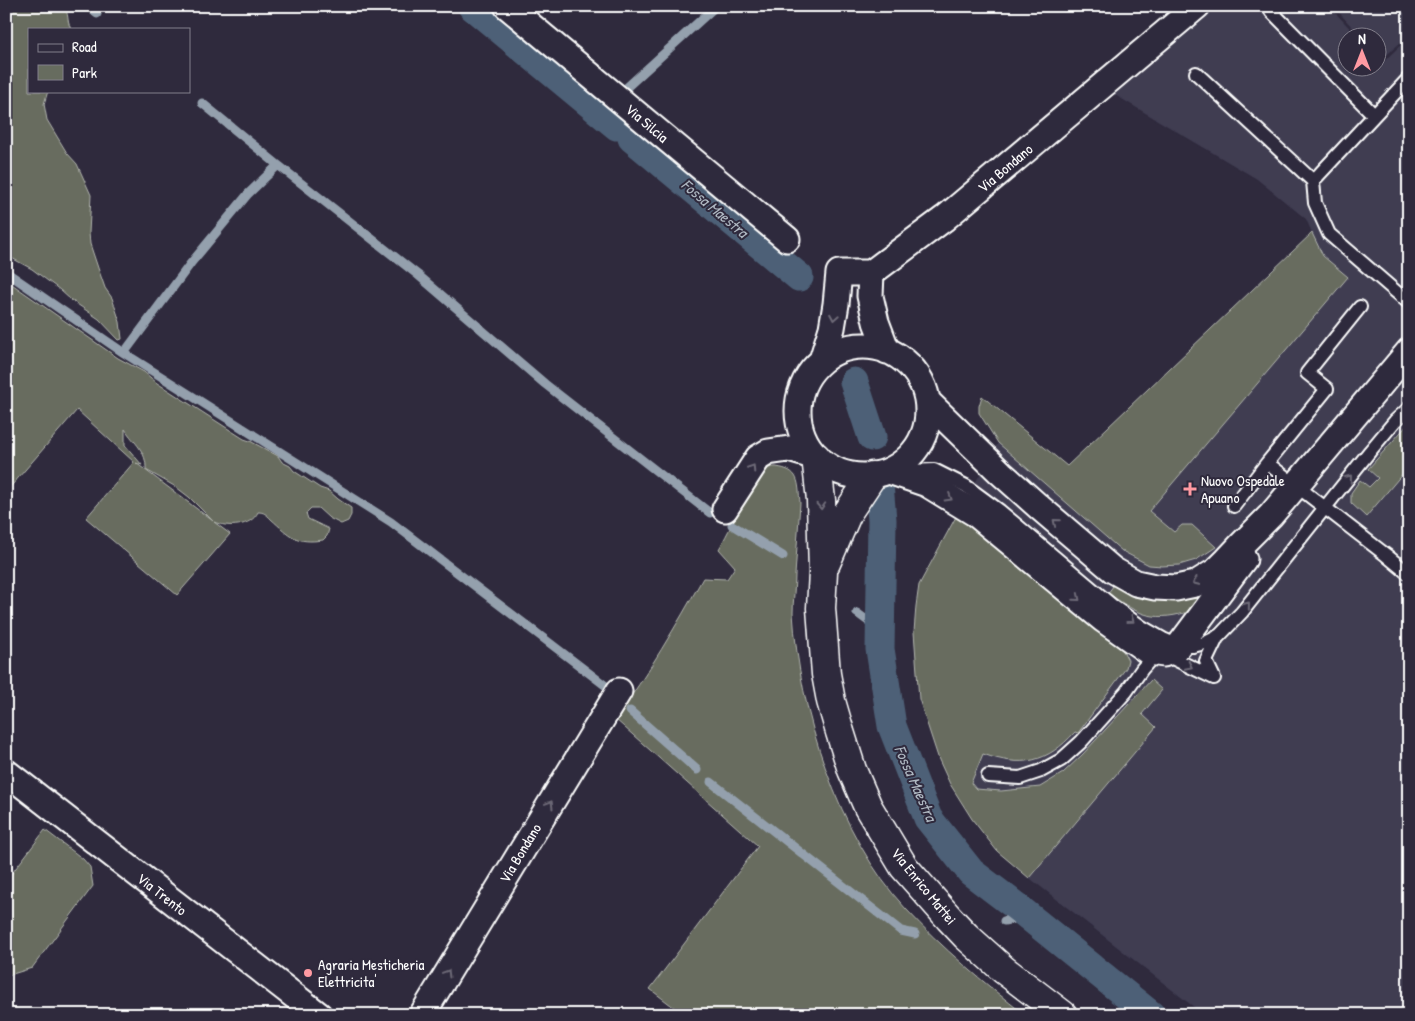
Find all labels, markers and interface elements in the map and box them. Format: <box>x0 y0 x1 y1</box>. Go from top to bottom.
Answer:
legend <box>28 28 190 92</box>
north arrow <box>1338 28 1388 78</box>
text: N <box>1358 29 1366 48</box>
text: Road <box>72 36 97 57</box>
text: Park <box>72 62 97 83</box>
street label: Via Silcia <box>621 99 673 147</box>
street label: Via Bondano <box>973 139 1037 197</box>
water label: Fossa Maestra <box>677 174 754 244</box>
one-way arrow <box>829 313 840 321</box>
one-way arrow <box>745 465 755 474</box>
place label: Nuovo Ospedale Apuano <box>1201 470 1285 508</box>
one-way arrow <box>1343 475 1351 484</box>
marker: Nuovo Ospedale Apuano <box>1183 482 1197 496</box>
one-way arrow <box>944 491 953 501</box>
one-way arrow <box>815 502 826 510</box>
one-way arrow <box>1053 519 1062 527</box>
one-way arrow <box>1192 576 1201 587</box>
one-way arrow <box>1071 592 1080 600</box>
one-way arrow <box>1242 602 1250 611</box>
one-way arrow <box>1126 614 1135 623</box>
one-way arrow <box>1184 660 1193 670</box>
water label: Fossa Maestra <box>889 742 943 826</box>
one-way arrow <box>543 801 553 810</box>
street label: Via Bondano <box>494 819 546 887</box>
street label: Via Enrico Mattei <box>886 843 962 929</box>
street label: Via Trento <box>133 868 191 920</box>
place label: Agraria Mesticheria Elettricita' <box>318 954 425 992</box>
marker: Agraria Mesticheria Elettricita' <box>302 967 314 979</box>
one-way arrow <box>441 969 451 978</box>

